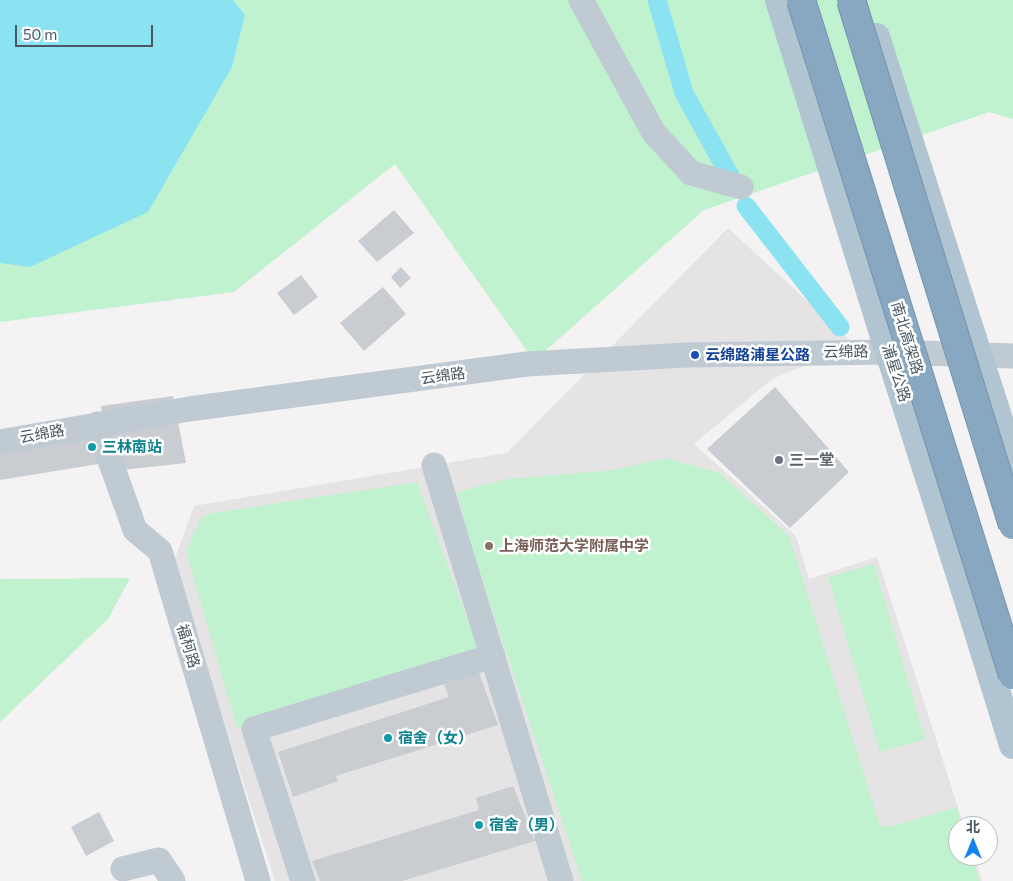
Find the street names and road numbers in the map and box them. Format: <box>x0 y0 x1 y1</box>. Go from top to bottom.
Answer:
street label: 南北高架路 <box>887 300 927 376</box>
street label: 浦星公路 <box>878 342 914 404</box>
street label: 云绵路 <box>823 343 869 361</box>
street label: 云绵路 <box>419 364 467 388</box>
street label: 云绵路 <box>18 421 66 447</box>
street label: 福柯路 <box>173 622 203 670</box>

